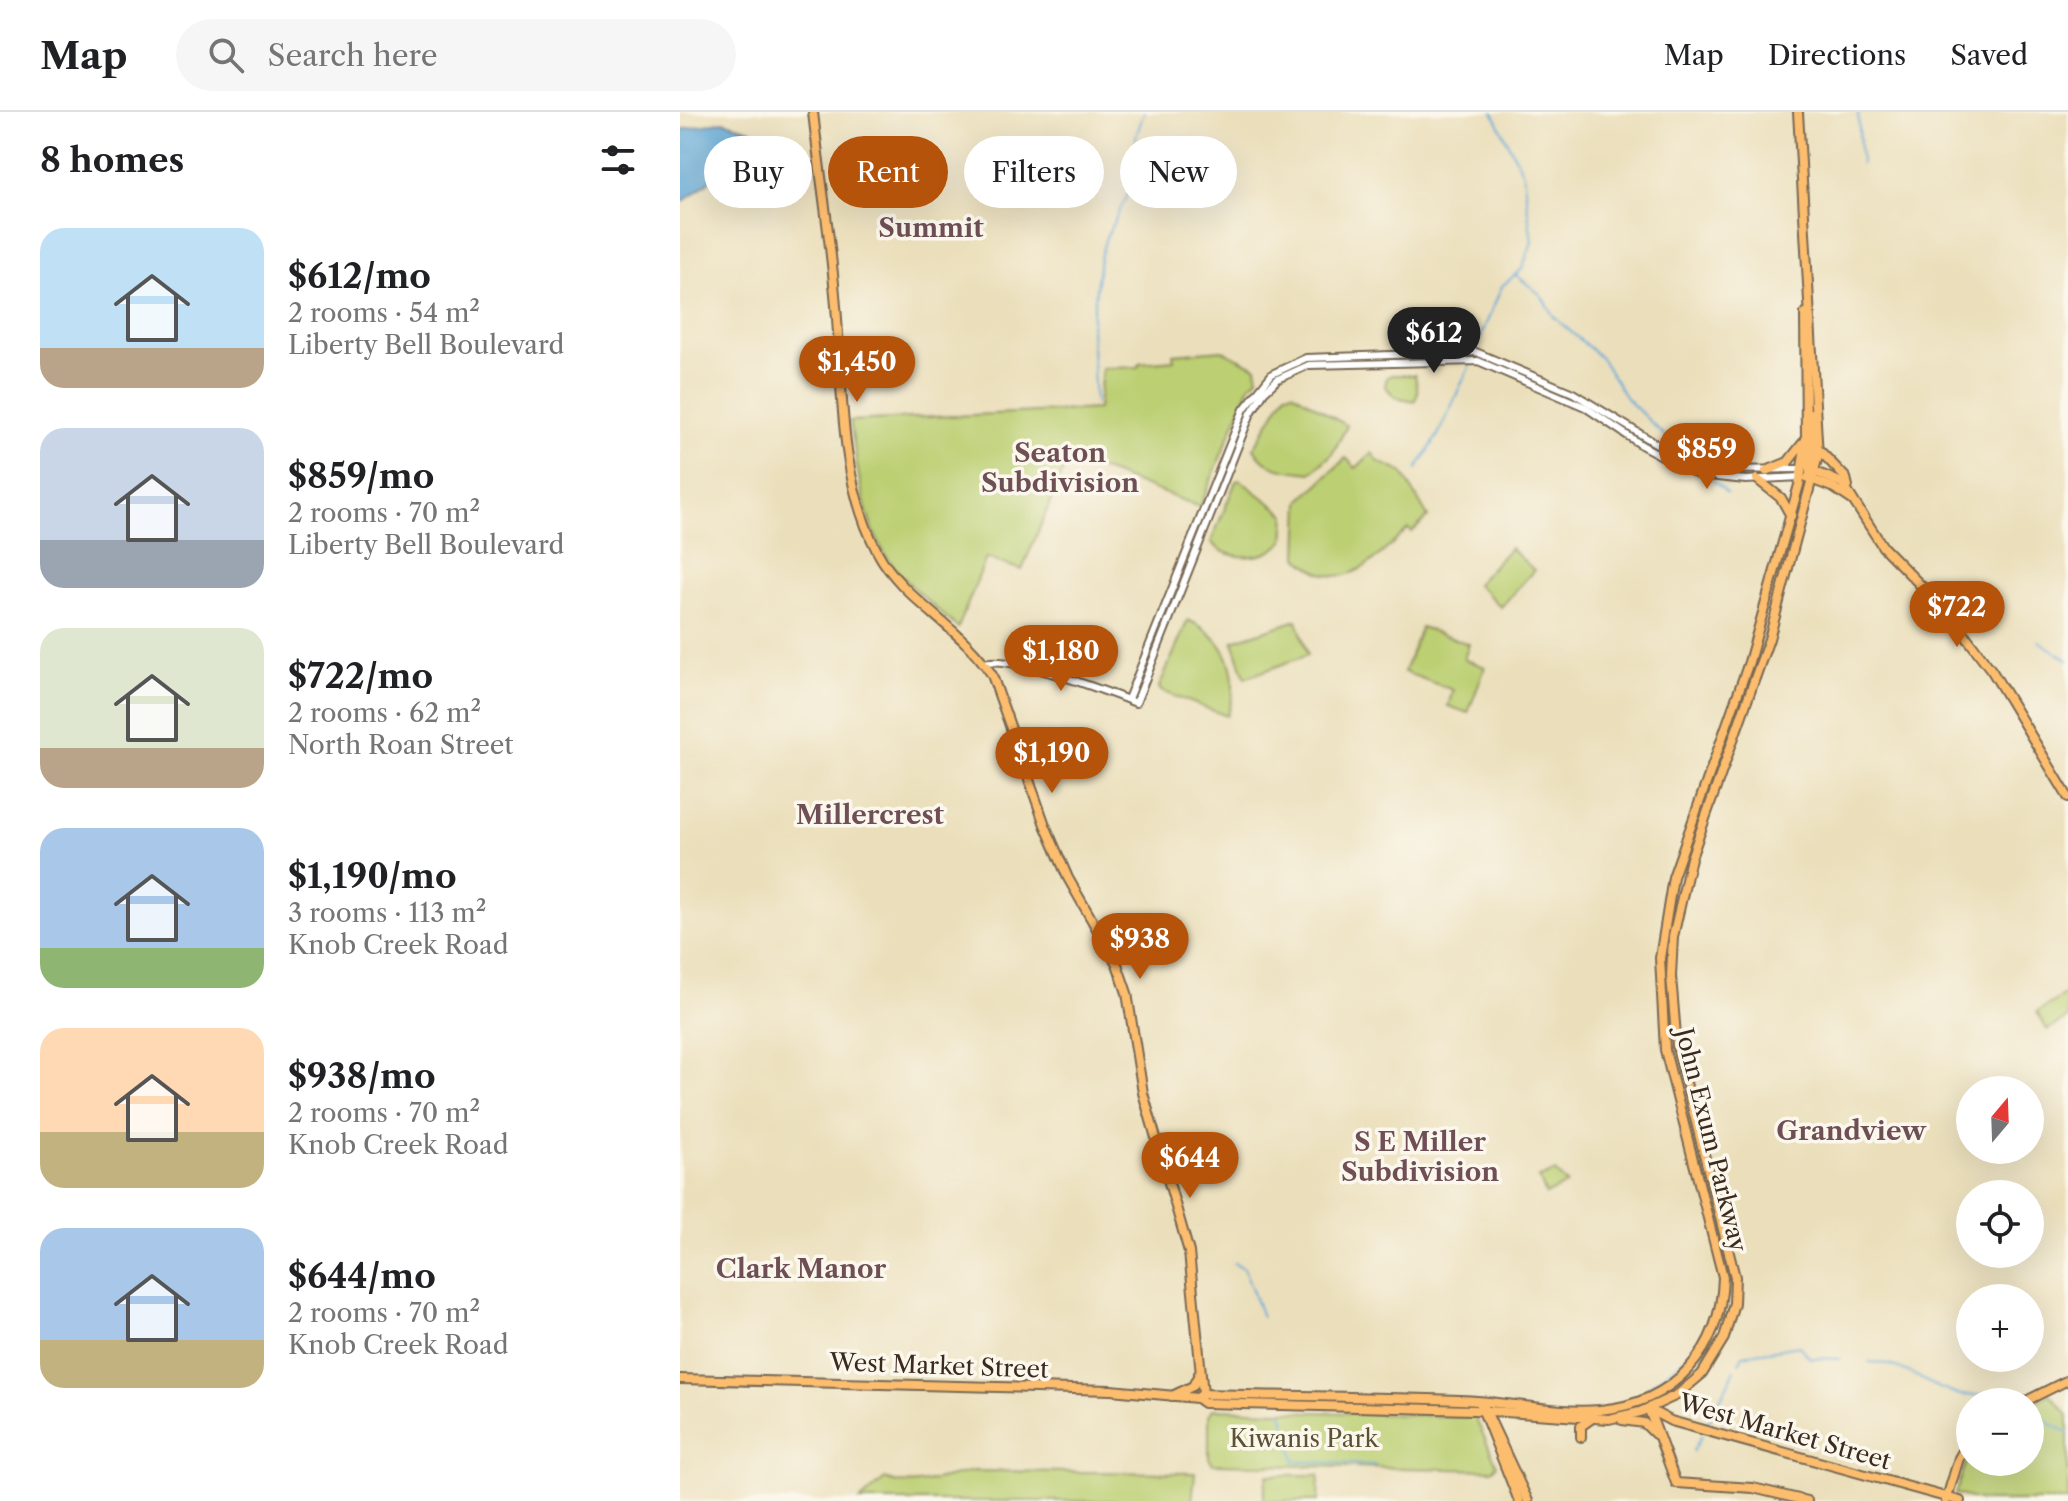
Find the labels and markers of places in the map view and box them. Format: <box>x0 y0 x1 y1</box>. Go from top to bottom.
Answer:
pin: $612 <box>1387 307 1481 375</box>
pin: $1,450 <box>792 336 922 404</box>
pin: $859 <box>1660 423 1754 491</box>
pin: $722 <box>1910 581 2004 649</box>
pin: $1,180 <box>996 625 1126 693</box>
pin: $1,190 <box>987 727 1117 795</box>
pin: $938 <box>1093 913 1187 981</box>
pin: $644 <box>1143 1132 1237 1200</box>

